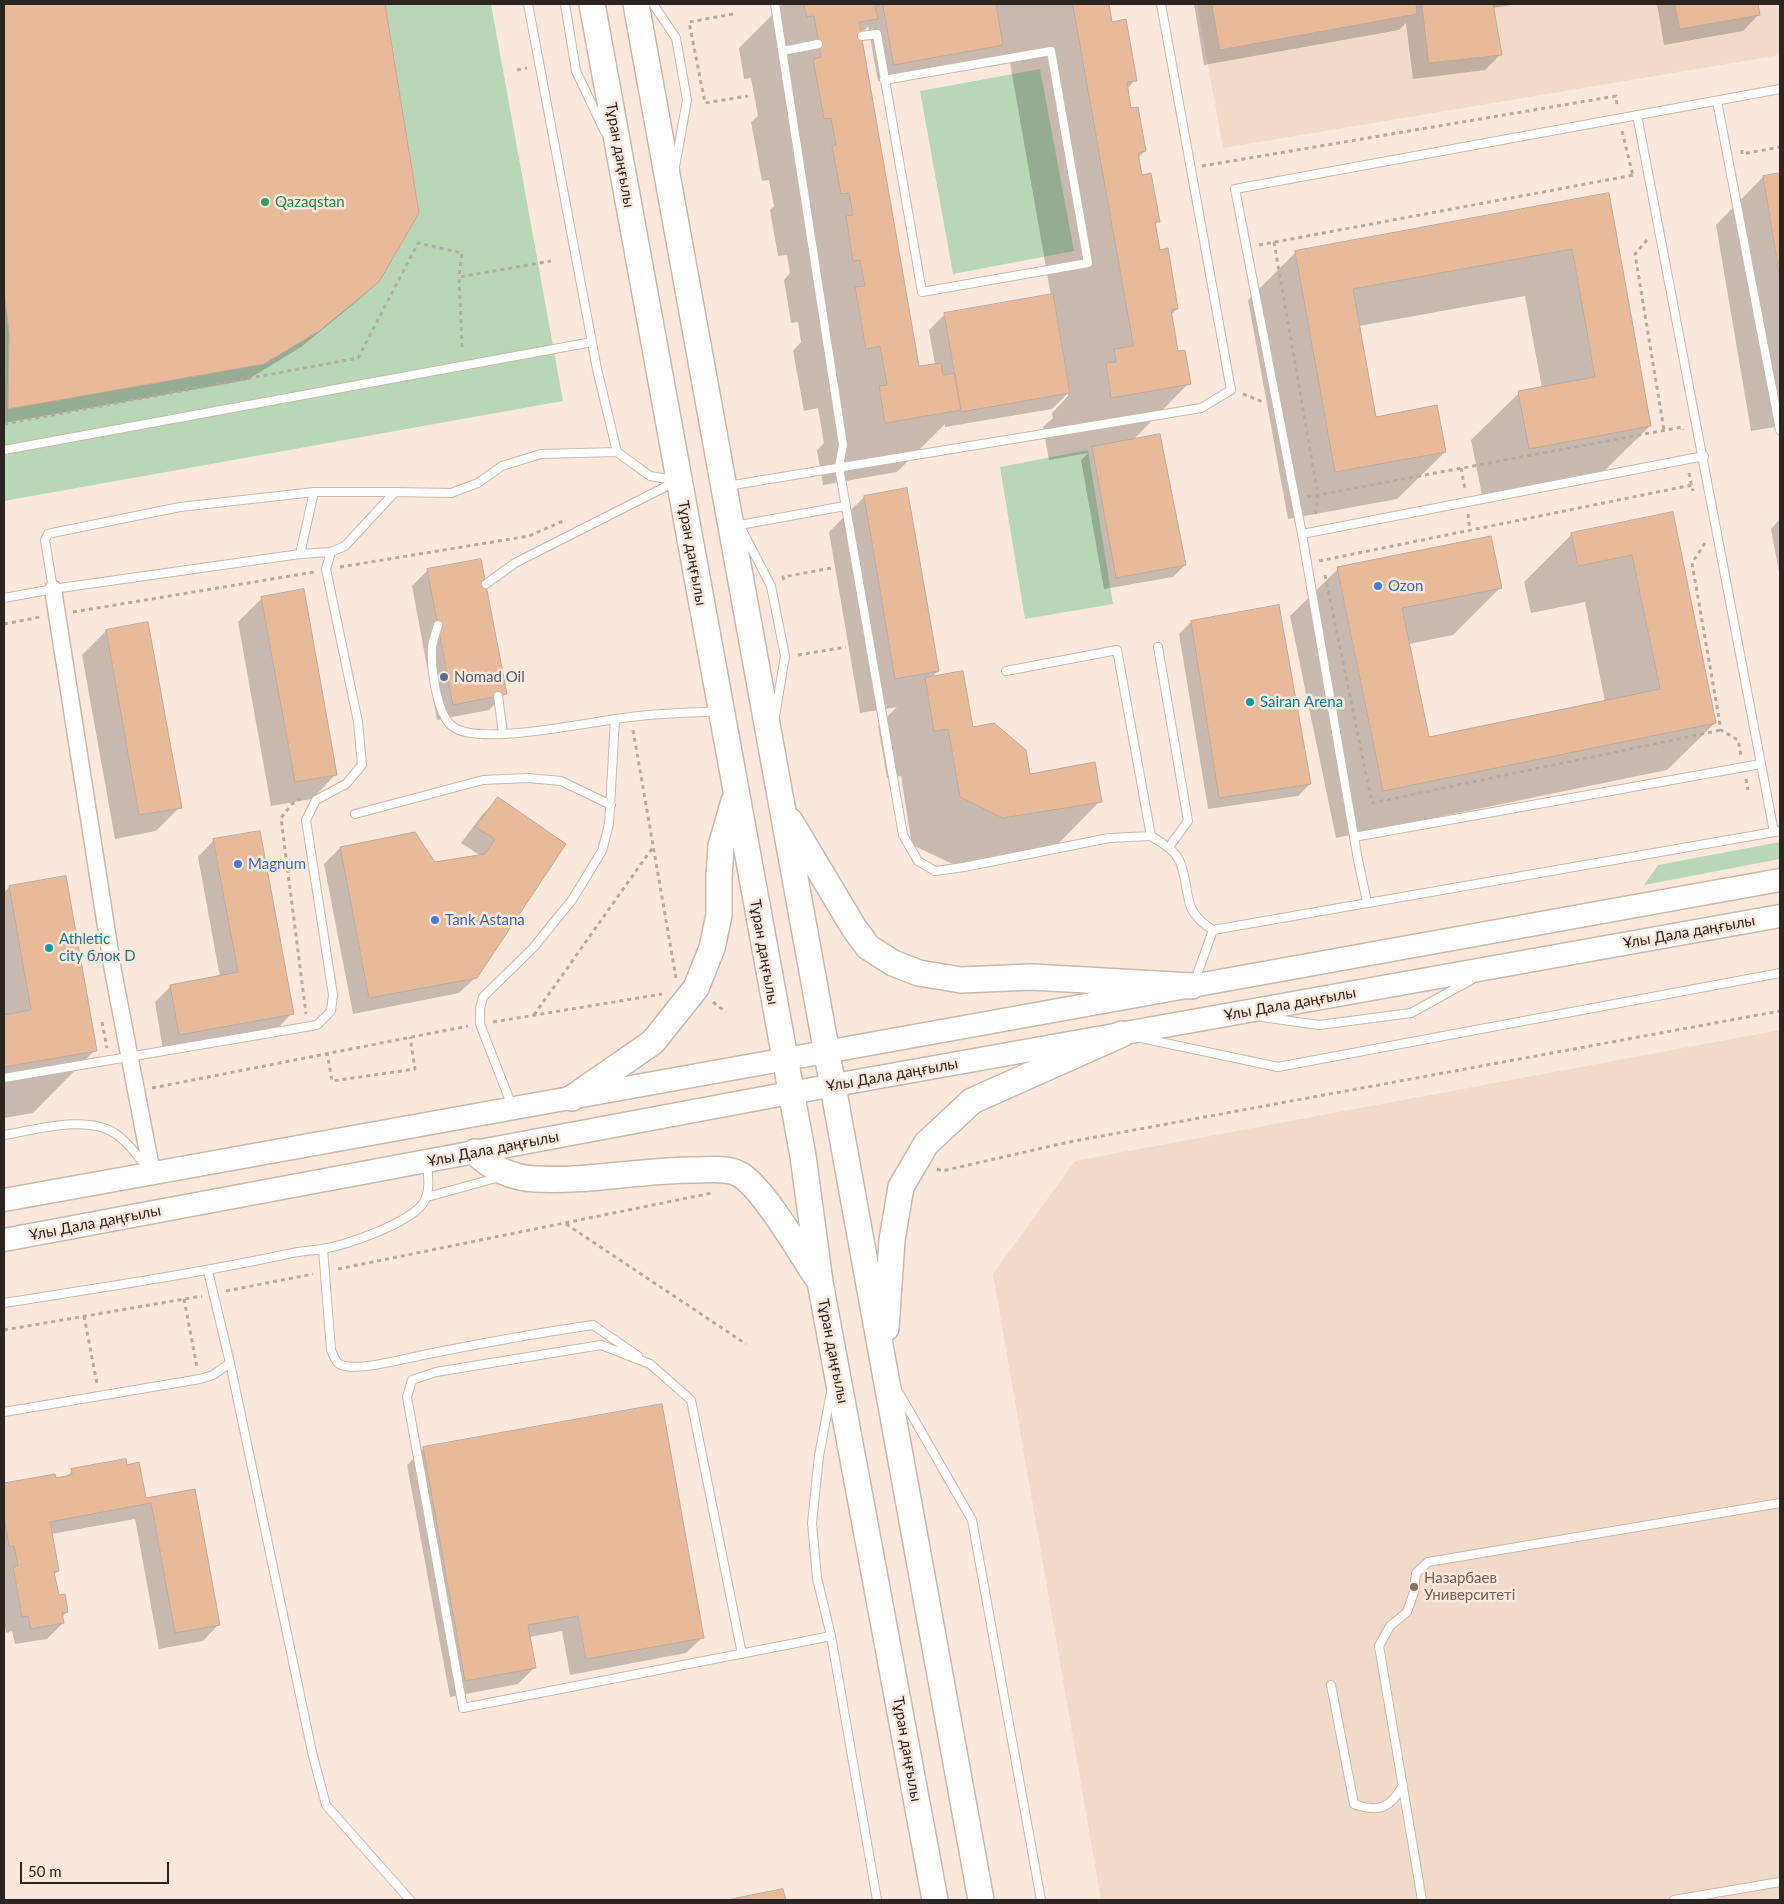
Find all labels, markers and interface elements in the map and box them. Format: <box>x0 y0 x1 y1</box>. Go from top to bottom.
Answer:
street label: Тұран даңғылы <box>602 101 638 209</box>
place label: Qazaqstan <box>275 193 345 211</box>
marker: Qazaqstan <box>259 196 271 208</box>
street label: Тұран даңғылы <box>674 499 710 607</box>
place label: Ozon <box>1388 577 1423 595</box>
marker: Ozon <box>1372 580 1384 592</box>
place label: Nomad Oil <box>454 668 525 686</box>
marker: Nomad Oil <box>438 671 450 683</box>
place label: Sairan Arena <box>1260 693 1343 711</box>
marker: Sairan Arena <box>1244 696 1256 708</box>
place label: Magnum <box>248 855 306 873</box>
marker: Magnum <box>232 858 244 870</box>
street label: Тұран даңғылы <box>746 898 782 1006</box>
place label: Tank Astana <box>445 911 525 929</box>
street label: Ұлы Дала даңғылы <box>1622 912 1756 952</box>
marker: Tank Astana <box>429 914 441 926</box>
place label: Athletic city блок D <box>59 930 136 965</box>
marker: Athletic city блок D <box>43 942 55 954</box>
street label: Ұлы Дала даңғылы <box>1223 984 1357 1024</box>
street label: Ұлы Дала даңғылы <box>825 1055 959 1095</box>
street label: Ұлы Дала даңғылы <box>426 1127 560 1171</box>
street label: Ұлы Дала даңғылы <box>28 1201 162 1245</box>
street label: Тұран даңғылы <box>814 1297 852 1405</box>
place label: Назарбаев Университеті <box>1424 1569 1515 1604</box>
marker: Назарбаев Университеті <box>1408 1581 1420 1593</box>
street label: Тұран даңғылы <box>889 1695 925 1803</box>
scale bar <box>22 1852 171 1884</box>
text: 50 m <box>28 1862 62 1880</box>

